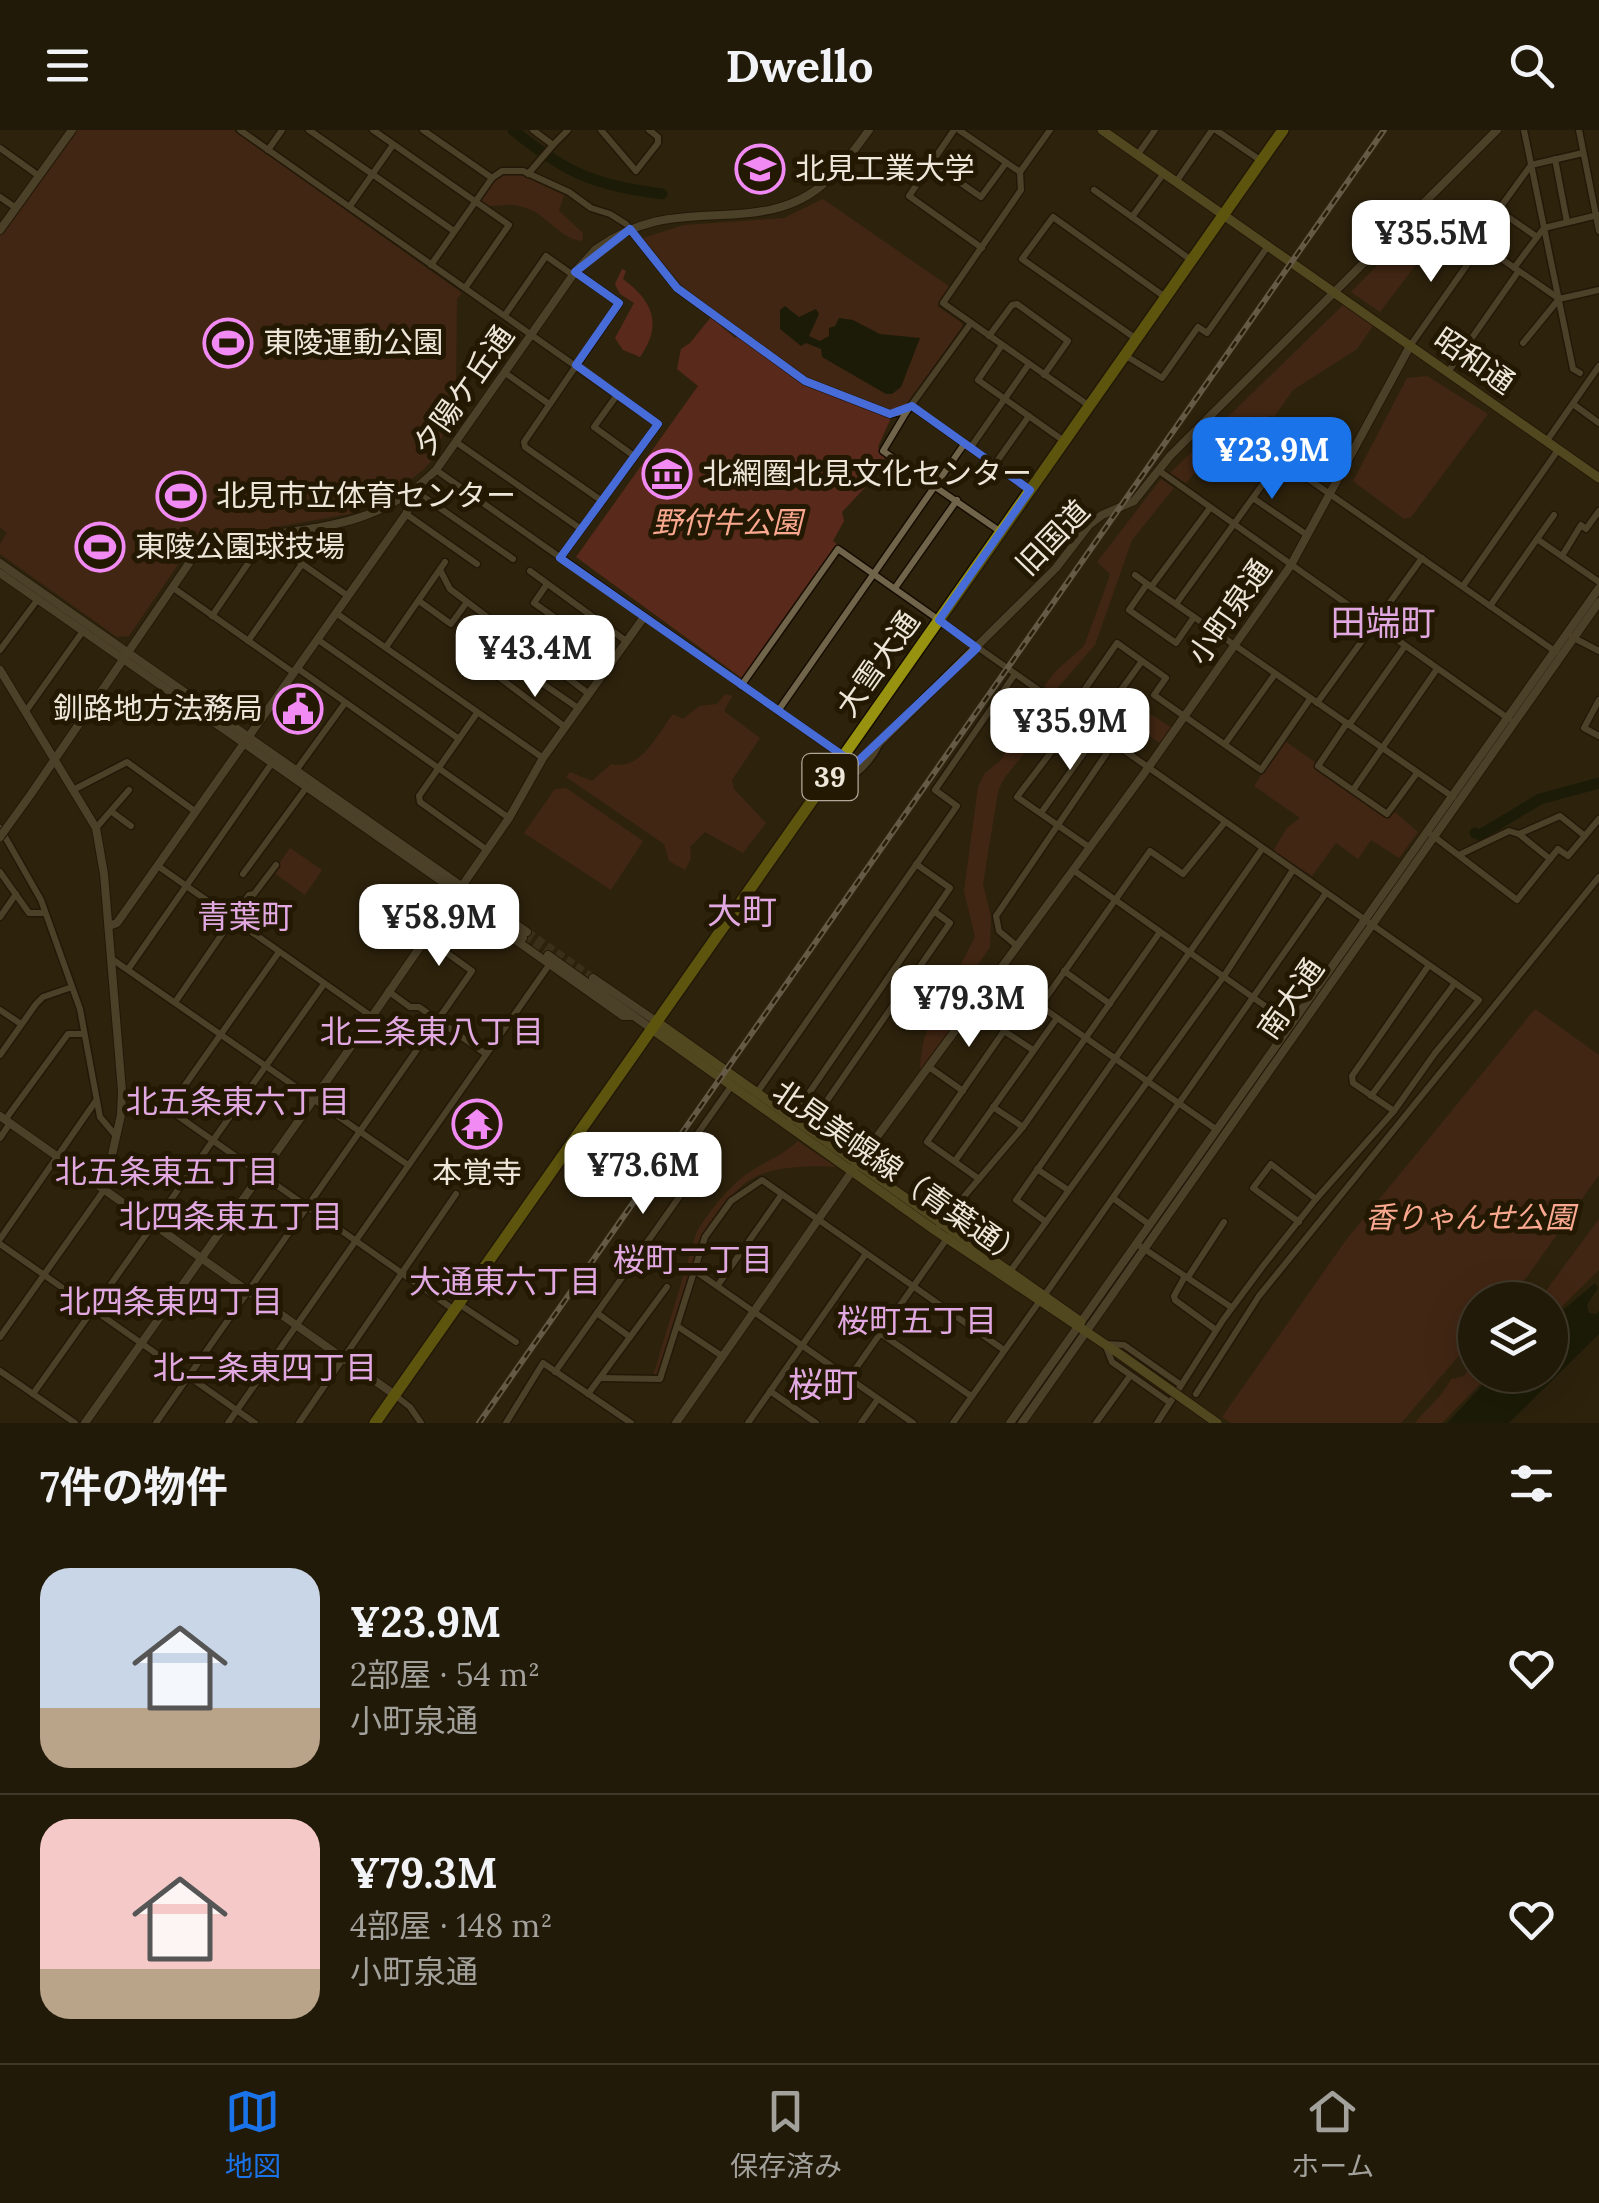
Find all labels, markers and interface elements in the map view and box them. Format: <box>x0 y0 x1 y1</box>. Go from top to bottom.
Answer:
text: Dwello <box>726 37 873 94</box>
icon: menu <box>40 38 95 93</box>
icon: search <box>1504 38 1559 93</box>
school or university icon: 北見工業大学 <box>734 143 786 195</box>
place label: 北見工業大学 <box>795 149 975 187</box>
pin: ¥35.5M <box>1350 200 1512 285</box>
text: ¥35.5M <box>1374 212 1488 253</box>
sports icon: 東陵運動公園 <box>202 317 254 369</box>
street label: 夕陽ケ丘通 <box>405 318 522 463</box>
street label: 昭和通 <box>1427 319 1522 402</box>
place label: 東陵運動公園 <box>263 323 443 361</box>
pin: ¥23.9M <box>1191 417 1353 502</box>
text: ¥23.9M <box>1214 429 1330 470</box>
museum icon: 北網圏北見文化センター <box>641 448 693 500</box>
place label: 北網圏北見文化センター <box>702 454 1032 492</box>
sports icon: 北見市立体育センター <box>155 470 207 522</box>
place label: 北見市立体育センター <box>216 476 516 514</box>
street label: 旧国道 <box>1007 492 1097 583</box>
park label: 野付牛公園 <box>652 503 806 541</box>
sports icon: 東陵公園球技場 <box>74 521 126 573</box>
place label: 東陵公園球技場 <box>135 527 345 565</box>
street label: 小町泉通 <box>1179 551 1279 671</box>
district label: 田端町 <box>1330 600 1436 645</box>
street label: 大雪大通 <box>827 603 927 723</box>
pin: ¥43.4M <box>454 615 616 700</box>
text: ¥43.4M <box>478 627 592 668</box>
public building icon: 釧路地方法務局 <box>272 683 324 735</box>
pin: ¥35.9M <box>989 688 1151 773</box>
place label: 釧路地方法務局 <box>53 689 263 727</box>
text: ¥35.9M <box>1012 700 1128 741</box>
road number: 39 <box>802 754 858 800</box>
pin: ¥58.9M <box>358 884 520 969</box>
district label: 大町 <box>707 889 777 934</box>
district label: 青葉町 <box>197 896 293 937</box>
text: ¥58.9M <box>381 896 497 937</box>
street label: 南大通 <box>1249 951 1332 1046</box>
pin: ¥79.3M <box>888 965 1050 1050</box>
text: ¥79.3M <box>913 977 1025 1018</box>
district label: 北三条東八丁目 <box>320 1011 544 1052</box>
street label: 北見美幌線（青葉通） <box>766 1072 1033 1275</box>
district label: 北五条東六丁目 <box>126 1081 350 1122</box>
temple icon: 本覚寺 <box>451 1098 503 1150</box>
pin: ¥73.6M <box>562 1132 724 1217</box>
text: ¥73.6M <box>587 1144 700 1185</box>
district label: 北五条東五丁目 <box>55 1151 279 1192</box>
place label: 本覚寺 <box>432 1153 522 1191</box>
district label: 北四条東五丁目 <box>119 1196 343 1237</box>
park label: 香りゃんせ公園 <box>1365 1198 1579 1236</box>
district label: 桜町二丁目 <box>613 1239 773 1280</box>
district label: 大通東六丁目 <box>409 1261 601 1302</box>
district label: 北四条東四丁目 <box>59 1281 283 1322</box>
map controls <box>1458 1282 1568 1392</box>
button: layers <box>1458 1282 1568 1392</box>
district label: 桜町五丁目 <box>837 1300 997 1341</box>
district label: 北二条東四丁目 <box>153 1347 377 1388</box>
district label: 桜町 <box>788 1362 858 1407</box>
icon: filters <box>1504 1456 1559 1511</box>
text: 7件の物件 <box>40 1460 228 1514</box>
text: ¥23.9M <box>350 1595 501 1649</box>
icon: home <box>120 1608 240 1728</box>
icon: heart <box>1504 1641 1559 1696</box>
text: 2部屋 · 54 m² <box>350 1654 540 1695</box>
text: 小町泉通 <box>350 1700 478 1741</box>
text: ¥79.3M <box>350 1846 498 1900</box>
icon: home <box>120 1859 240 1979</box>
icon: heart <box>1504 1892 1559 1947</box>
text: 4部屋 · 148 m² <box>350 1905 553 1946</box>
text: 小町泉通 <box>350 1951 478 1992</box>
tab: 地図 <box>225 2084 281 2184</box>
tab: 保存済み <box>730 2084 842 2184</box>
tab: ホーム <box>1291 2084 1374 2184</box>

